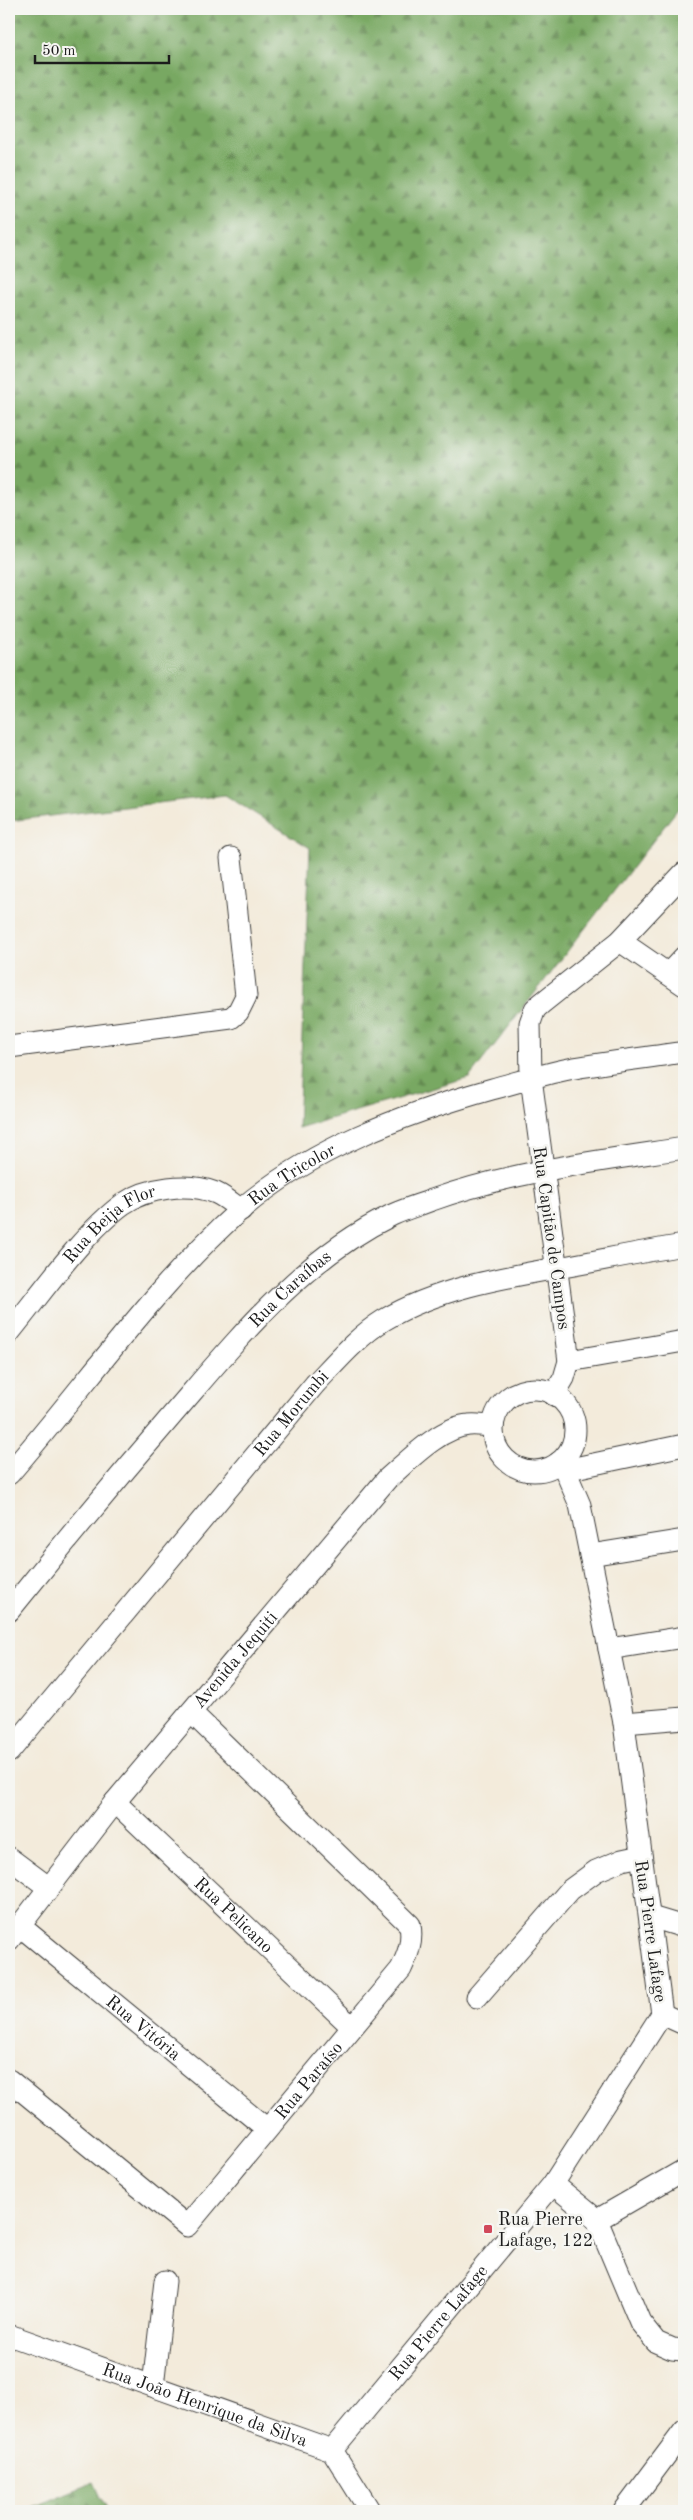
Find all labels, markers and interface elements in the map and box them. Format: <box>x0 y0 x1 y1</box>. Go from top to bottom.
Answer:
scale bar <box>35 32 169 64</box>
text: 50 m <box>42 44 76 59</box>
street label: Rua Tricolor <box>245 1141 339 1210</box>
street label: Rua Capitão de Campos <box>529 1145 573 1331</box>
street label: Rua Beija Flor <box>60 1182 158 1267</box>
street label: Rua Caraíbas <box>246 1247 335 1331</box>
street label: Rua Morumbi <box>251 1367 333 1460</box>
street label: Avenida Jequiti <box>190 1608 281 1712</box>
street label: Rua Pierre Lafage <box>631 1859 669 2004</box>
street label: Rua Pelicano <box>190 1874 276 1957</box>
street label: Rua Vitória <box>102 1993 184 2064</box>
street label: Rua Paraíso <box>272 2039 346 2123</box>
place label: Rua Pierre Lafage, 122 <box>498 2211 593 2250</box>
marker: Rua Pierre Lafage, 122 <box>482 2223 494 2235</box>
street label: Rua Pierre Lafage <box>386 2262 492 2384</box>
street label: Rua João Henrique da Silva <box>100 2361 310 2451</box>

